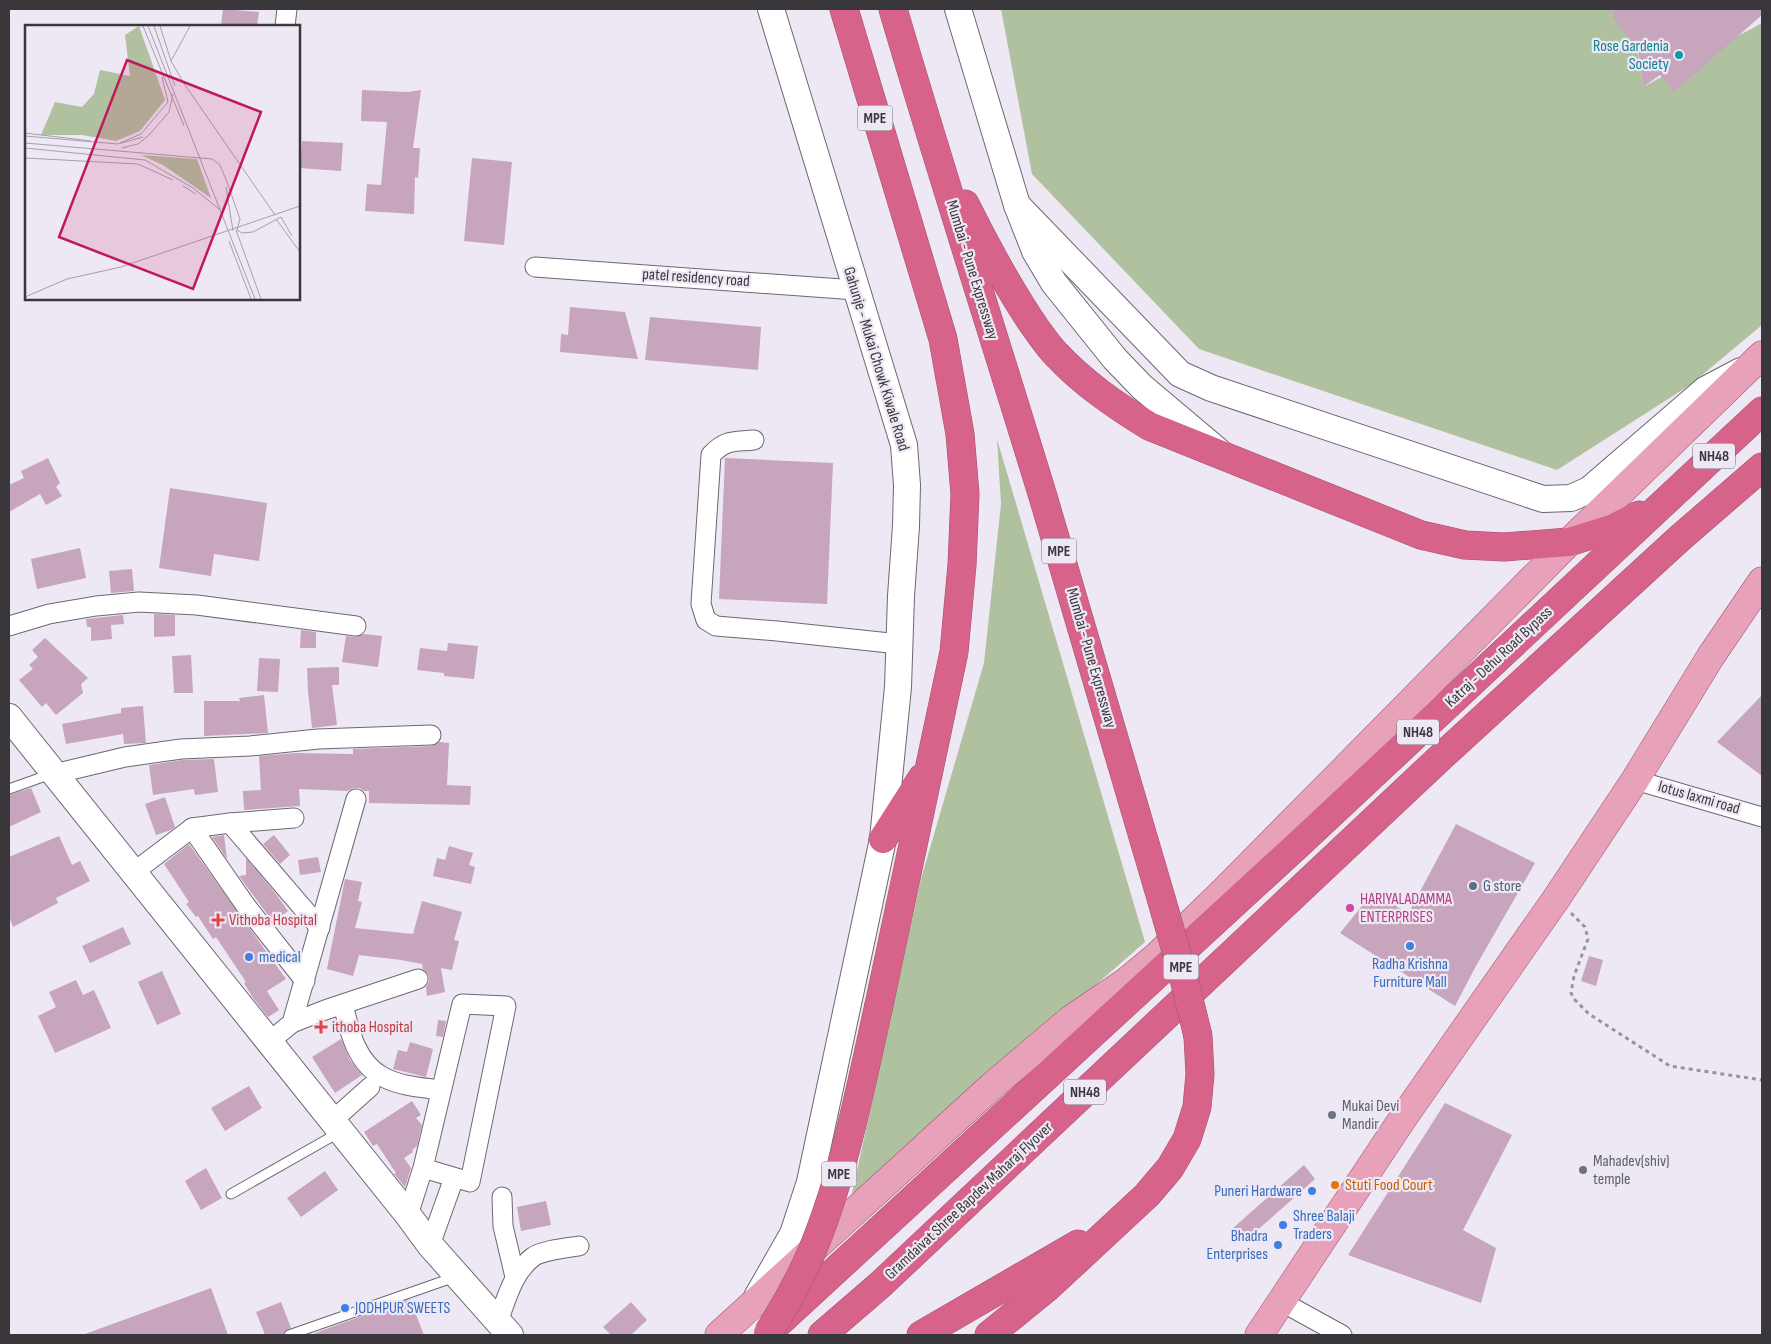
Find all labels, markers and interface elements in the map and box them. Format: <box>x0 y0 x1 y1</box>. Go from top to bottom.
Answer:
inset map <box>25 25 300 300</box>
place label: Rose Gardenia Society <box>1593 37 1669 74</box>
marker: Rose Gardenia Society <box>1673 49 1685 61</box>
road number: MPE <box>858 106 892 130</box>
street label: Mumbai - Pune Expressway <box>942 198 1002 342</box>
street label: patel residency road <box>642 265 750 291</box>
street label: Gahunje - Mukai Chowk Kiwale Road <box>839 265 913 453</box>
road number: NH48 <box>1693 444 1735 468</box>
road number: MPE <box>1042 538 1076 564</box>
street label: Mumbai - Pune Expressway <box>1062 586 1120 730</box>
street label: Katraj - Dehu Road Bypass <box>1442 602 1557 711</box>
road number: NH48 <box>1397 720 1439 744</box>
street label: lotus laxmi road <box>1656 777 1742 819</box>
place label: G store <box>1483 877 1521 896</box>
marker: G store <box>1467 880 1479 892</box>
place label: HARIYALADAMMA ENTERPRISES <box>1360 890 1452 927</box>
marker: HARIYALADAMMA ENTERPRISES <box>1344 902 1356 914</box>
place label: Vithoba Hospital <box>229 911 317 930</box>
marker: Vithoba Hospital <box>211 913 225 927</box>
marker: Radha Krishna Furniture Mall <box>1404 940 1416 952</box>
place label: medical <box>259 948 301 967</box>
marker: medical <box>243 951 255 963</box>
road number: MPE <box>1164 954 1198 980</box>
place label: Radha Krishna Furniture Mall <box>1372 955 1448 992</box>
place label: ithoba Hospital <box>332 1018 413 1037</box>
marker: ithoba Hospital <box>314 1020 328 1034</box>
road number: NH48 <box>1064 1080 1106 1104</box>
place label: Mukai Devi Mandir <box>1342 1097 1399 1134</box>
marker: Mukai Devi Mandir <box>1326 1109 1338 1121</box>
street label: Gramdaivat Shree Bapdev Maharaj Flyover <box>881 1118 1057 1284</box>
place label: Mahadev(shiv) temple <box>1593 1152 1670 1189</box>
road number: MPE <box>822 1162 856 1186</box>
marker: Mahadev(shiv) temple <box>1577 1164 1589 1176</box>
place label: Stuti Food Court <box>1345 1176 1433 1195</box>
marker: Stuti Food Court <box>1329 1179 1341 1191</box>
place label: Puneri Hardware <box>1214 1182 1302 1201</box>
marker: Puneri Hardware <box>1306 1185 1318 1197</box>
place label: Shree Balaji Traders <box>1293 1207 1355 1244</box>
marker: Shree Balaji Traders <box>1277 1219 1289 1231</box>
place label: Bhadra Enterprises <box>1207 1227 1268 1264</box>
marker: Bhadra Enterprises <box>1272 1239 1284 1251</box>
place label: JODHPUR SWEETS <box>354 1299 451 1318</box>
marker: JODHPUR SWEETS <box>339 1302 351 1314</box>

